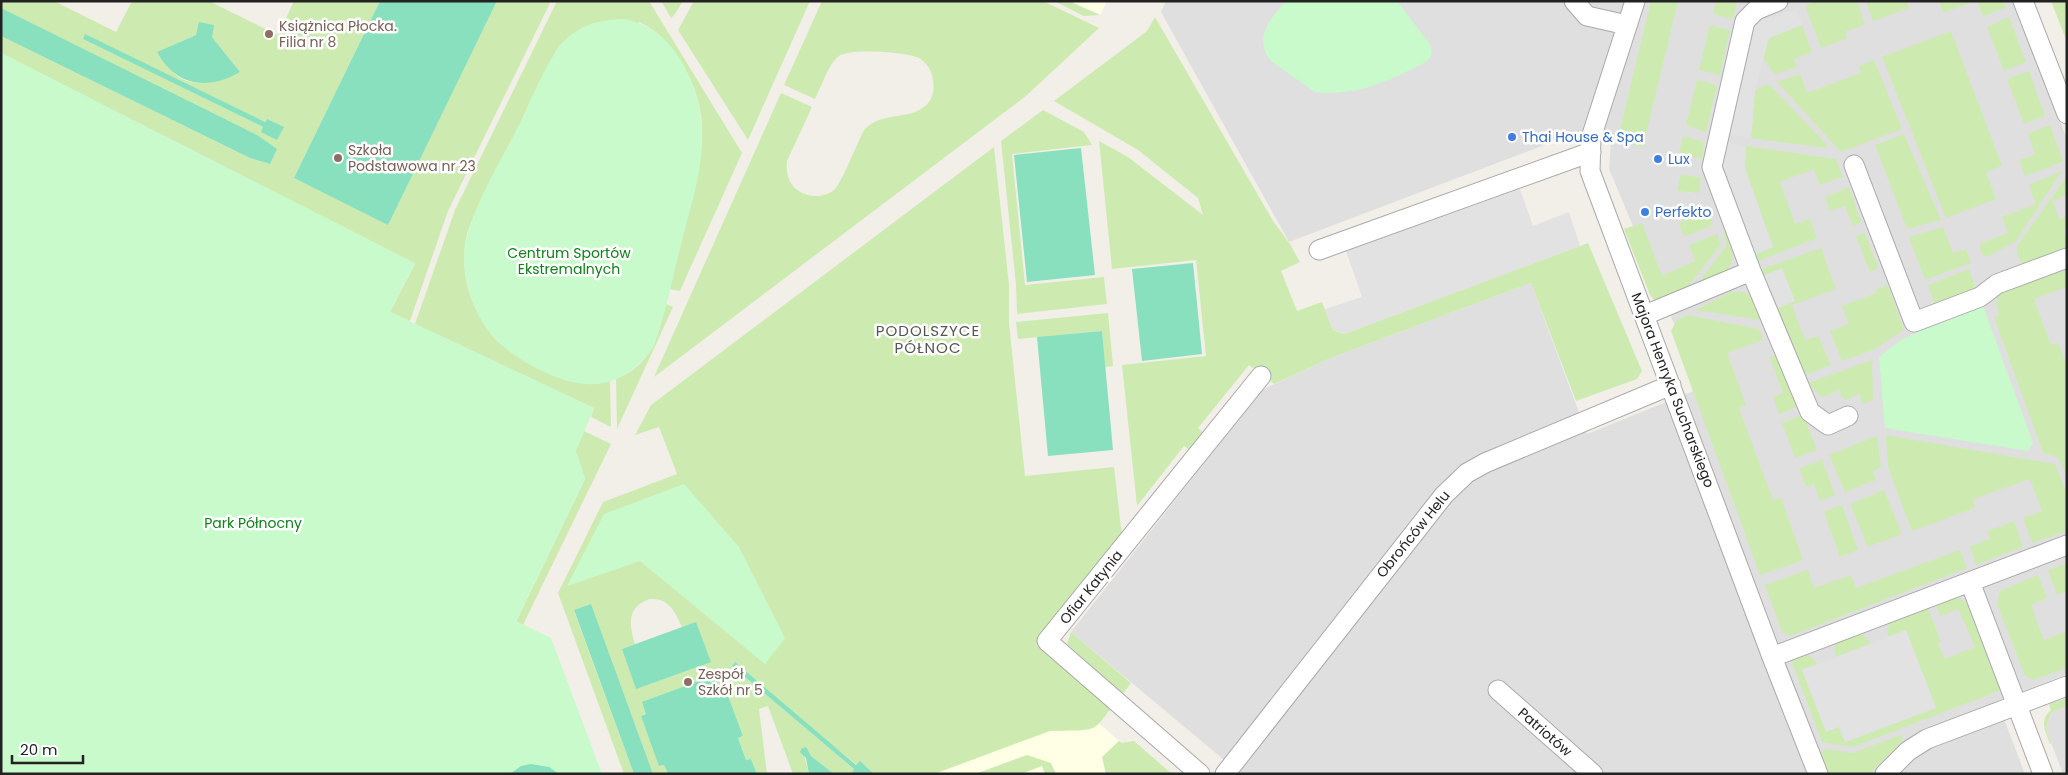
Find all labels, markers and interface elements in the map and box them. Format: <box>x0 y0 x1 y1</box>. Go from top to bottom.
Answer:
place label: Książnica Płocka. Filia nr 8 <box>279 16 397 52</box>
marker: Książnica Płocka. Filia nr 8 <box>263 28 275 40</box>
place label: Thai House & Spa <box>1522 127 1644 147</box>
marker: Thai House & Spa <box>1506 131 1518 143</box>
place label: Szkoła Podstawowa nr 23 <box>348 140 476 176</box>
place label: Lux <box>1668 149 1690 169</box>
marker: Szkoła Podstawowa nr 23 <box>332 152 344 164</box>
marker: Lux <box>1652 153 1664 165</box>
place label: Perfekto <box>1655 202 1712 222</box>
marker: Perfekto <box>1639 206 1651 218</box>
park label: Centrum Sportów Ekstremalnych <box>507 243 631 279</box>
street label: Majora Henryka Sucharskiego <box>1626 290 1720 491</box>
district label: PODOLSZYCE PÓŁNOC <box>876 320 980 358</box>
street label: Obrońców Helu <box>1372 486 1454 582</box>
park label: Park Północny <box>204 513 302 533</box>
street label: Ofiar Katynia <box>1055 546 1127 628</box>
place label: Zespół Szkół nr 5 <box>698 664 763 700</box>
marker: Zespół Szkół nr 5 <box>682 676 694 688</box>
street label: Patriotów <box>1514 703 1577 761</box>
scale bar <box>12 732 84 764</box>
text: 20 m <box>20 739 58 760</box>

